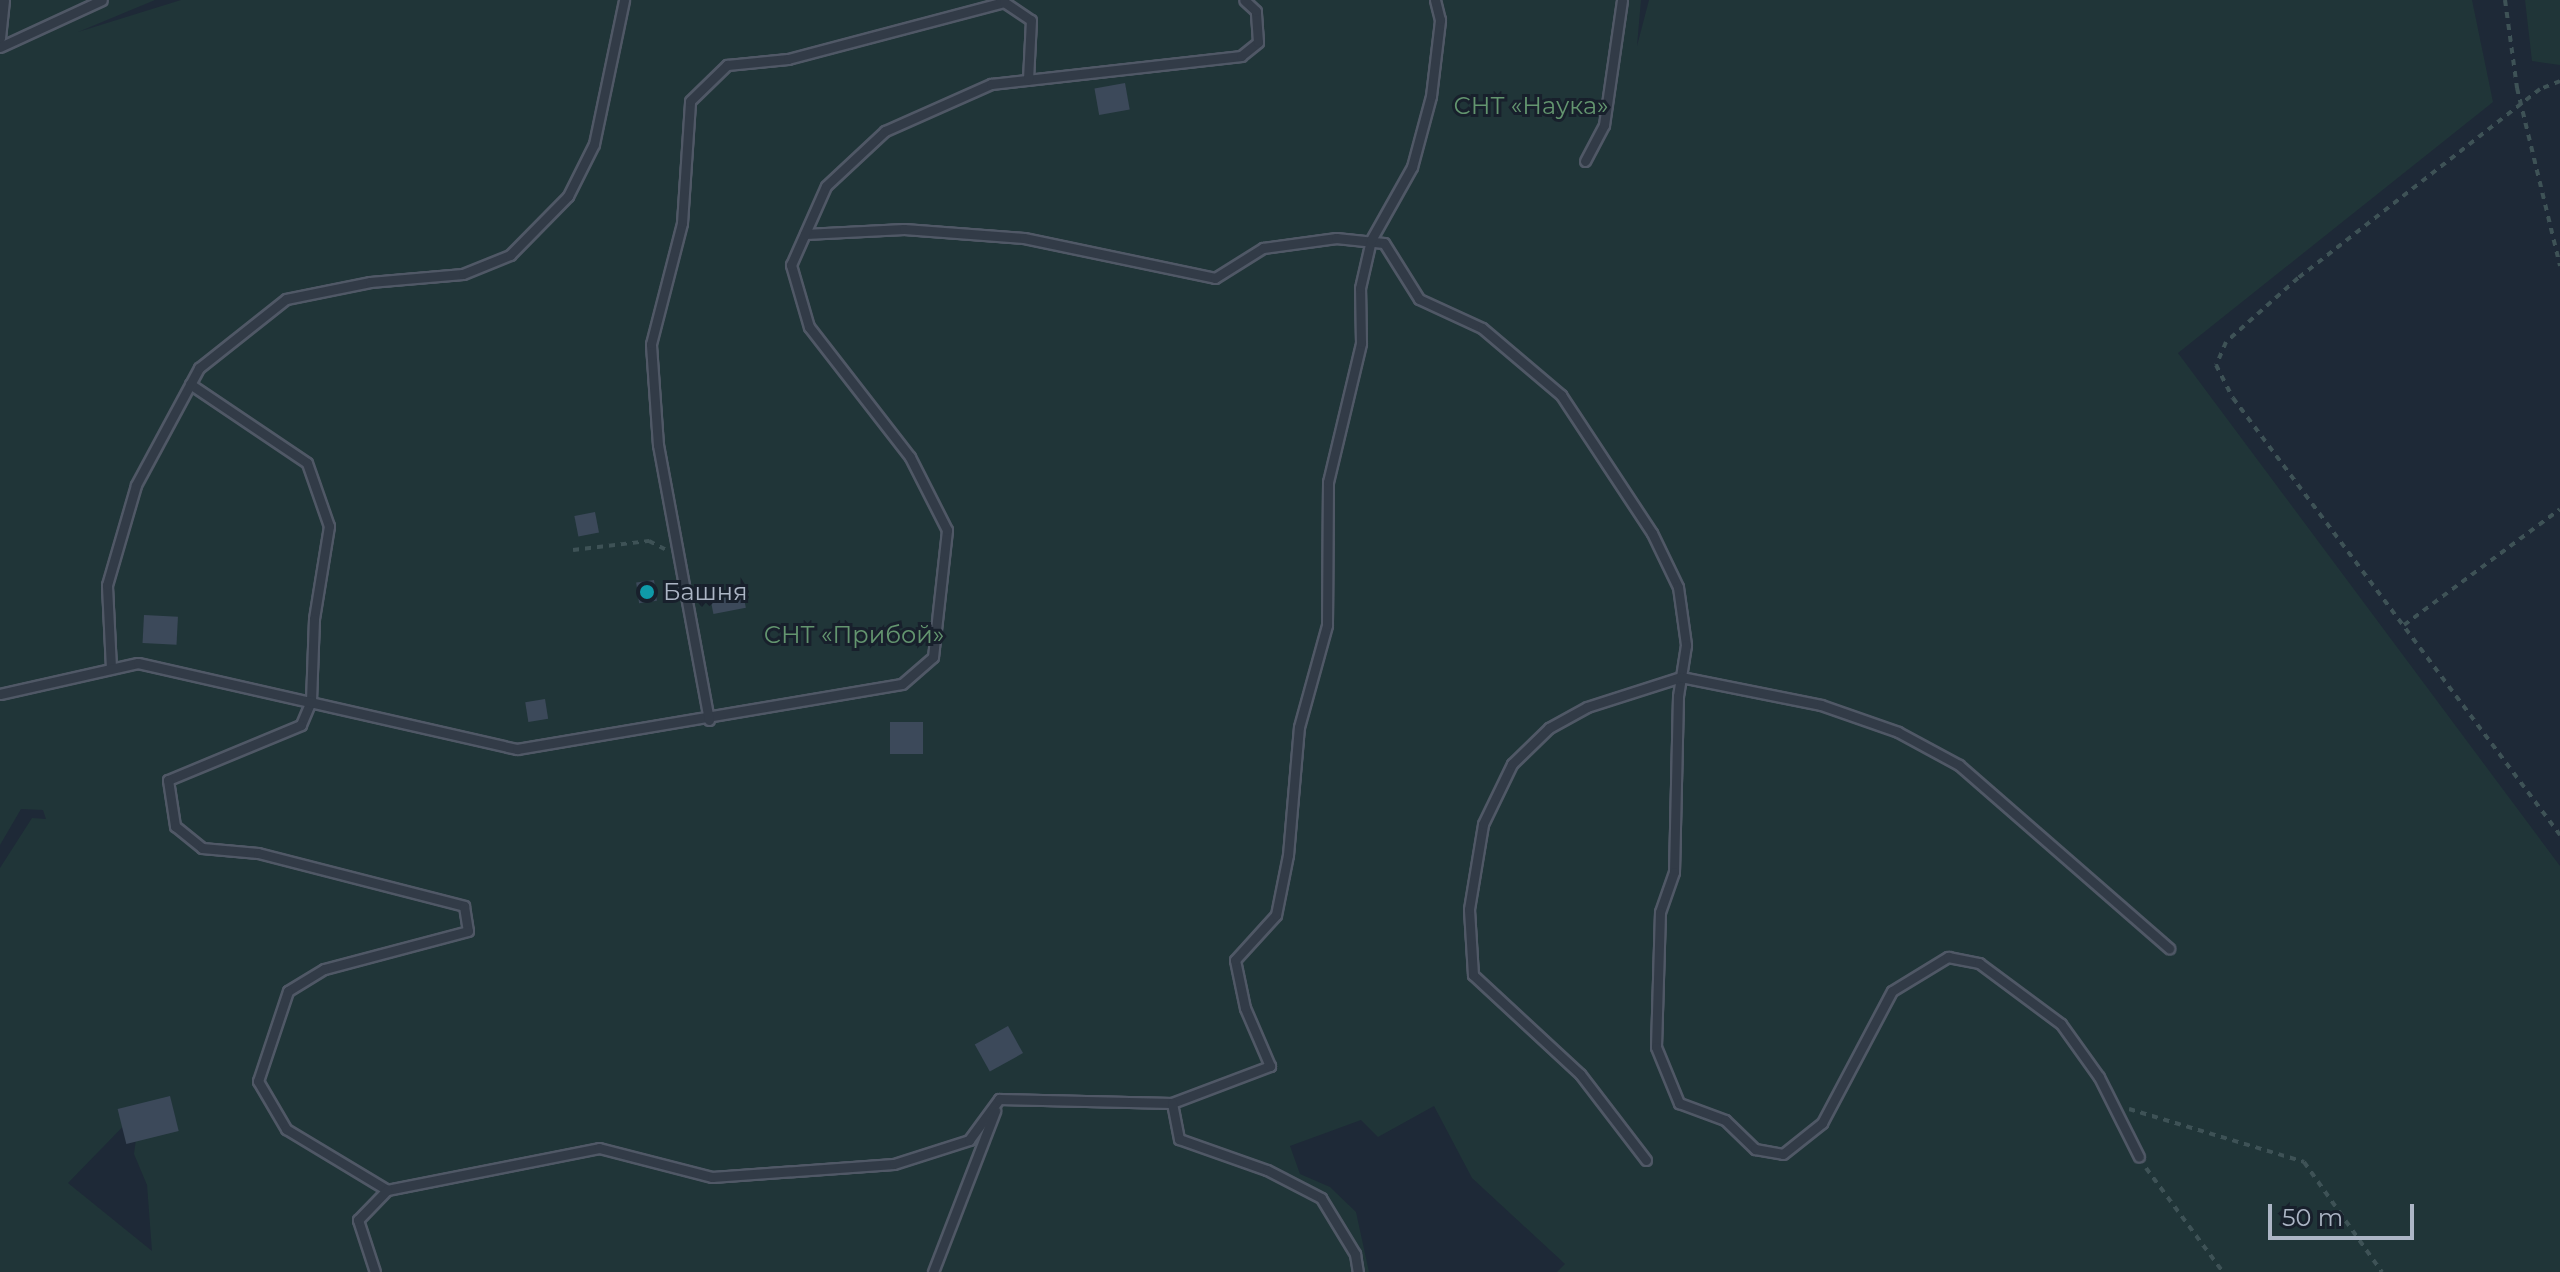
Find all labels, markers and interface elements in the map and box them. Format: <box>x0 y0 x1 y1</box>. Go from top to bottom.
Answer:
park label: СНТ «Наука» <box>1454 92 1608 120</box>
place label: Башня <box>663 578 747 606</box>
marker: Башня <box>638 583 656 601</box>
park label: СНТ «Прибой» <box>764 621 944 649</box>
scale bar <box>2272 1188 2418 1238</box>
text: 50 m <box>2282 1203 2343 1232</box>

